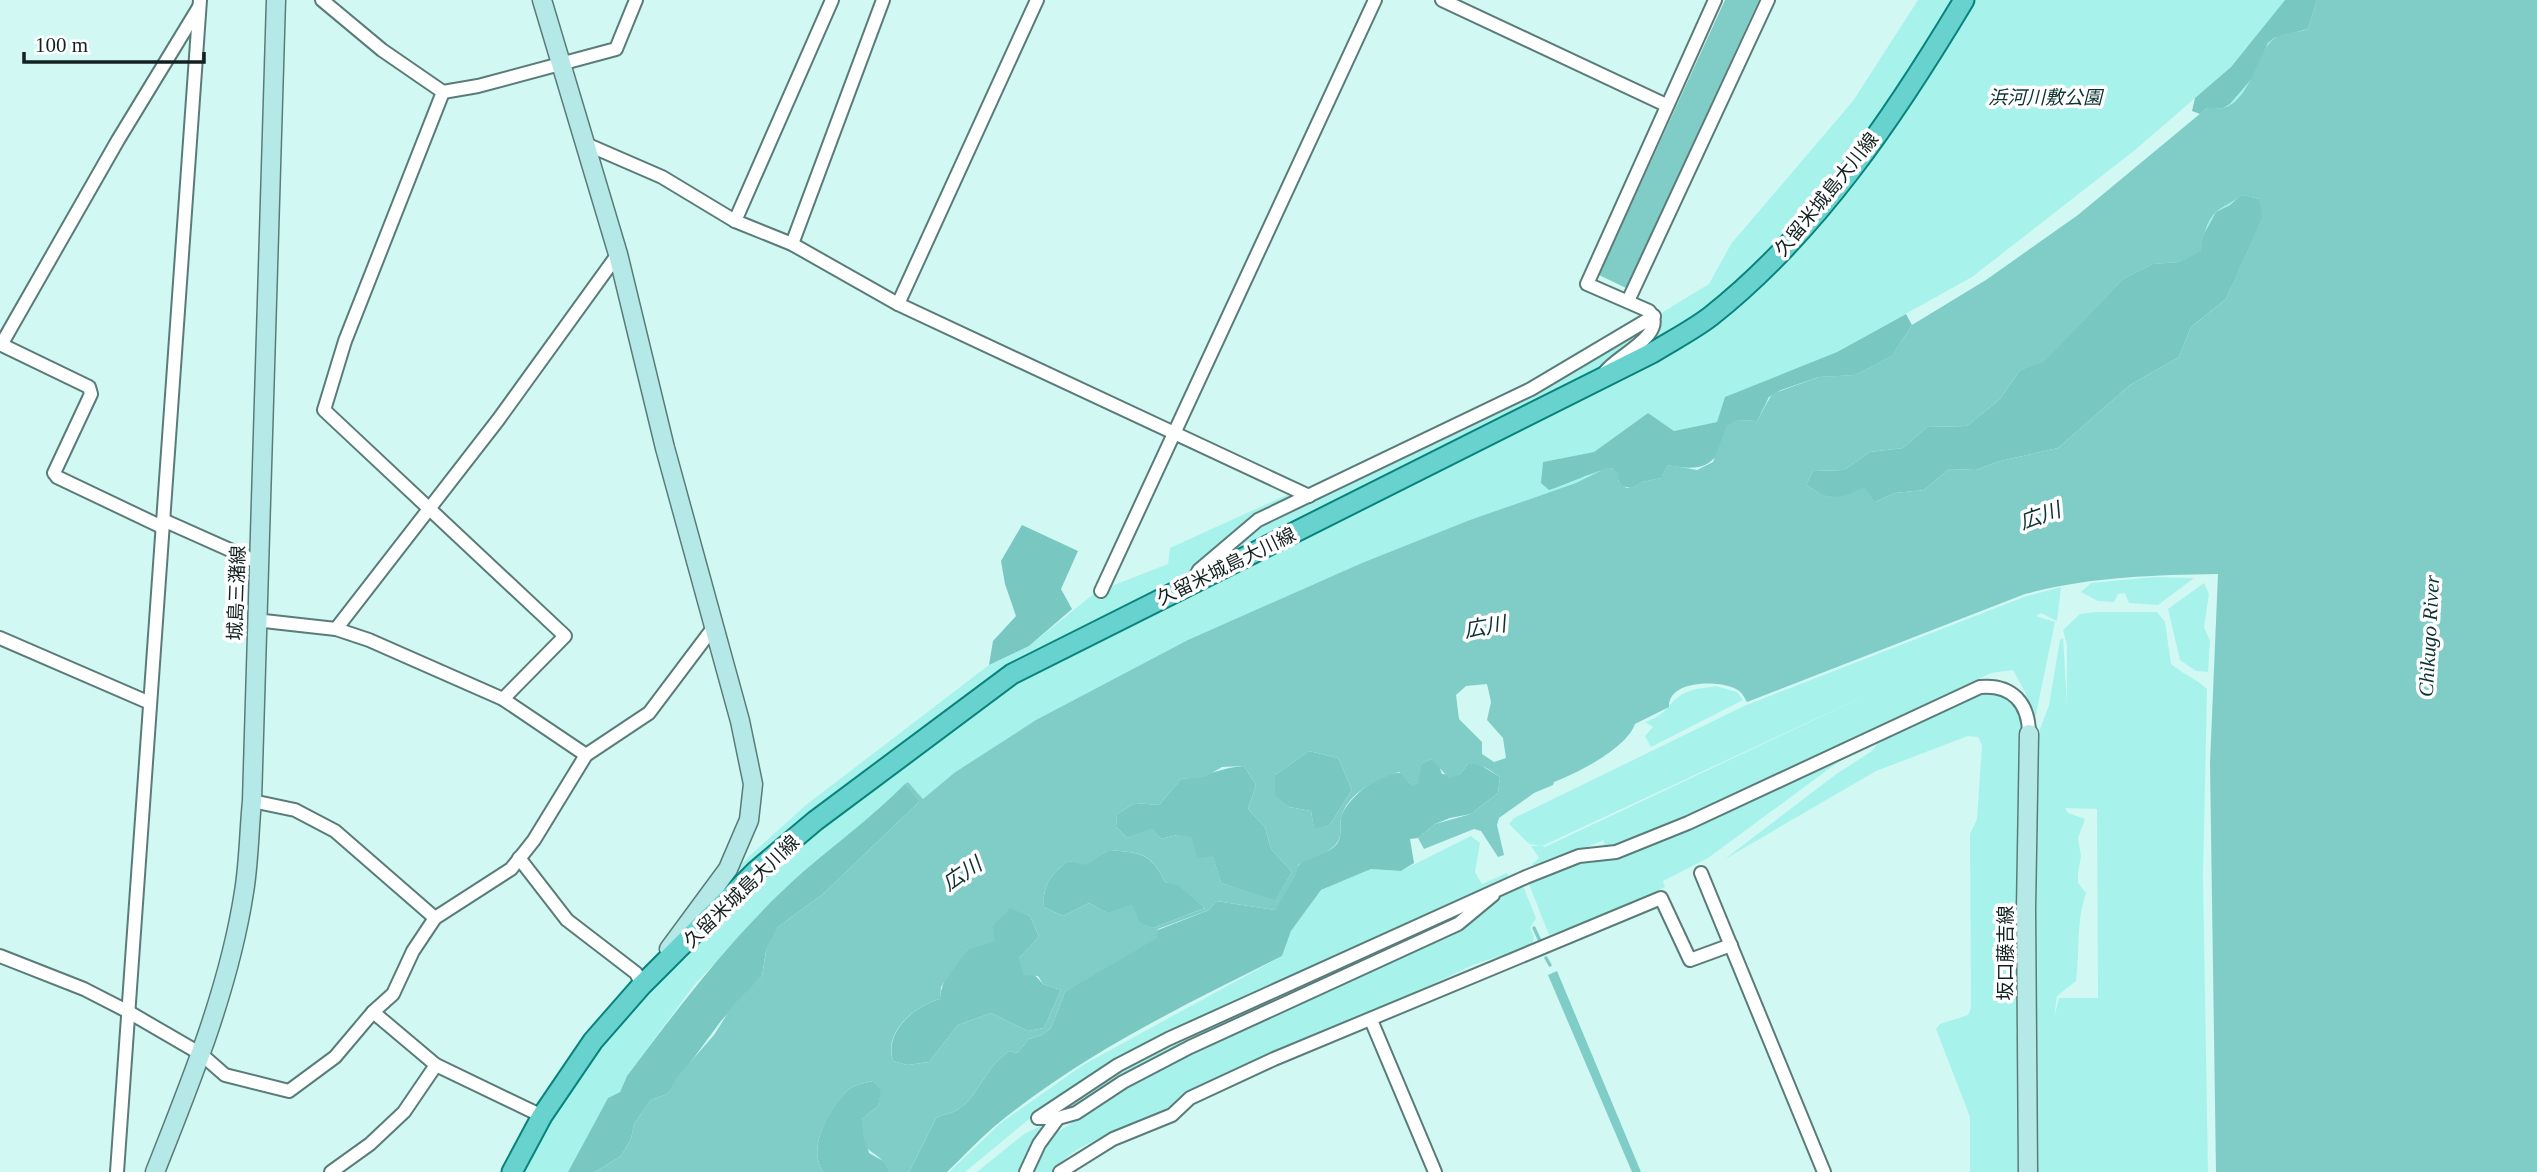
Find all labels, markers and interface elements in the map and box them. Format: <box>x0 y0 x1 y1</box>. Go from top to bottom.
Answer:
scale bar <box>24 21 205 65</box>
text: 100 m <box>35 33 88 57</box>
park label: 浜河川敷公園 <box>1988 87 2105 108</box>
street label: 久留米城島大川線 <box>1770 129 1882 260</box>
water label: 広川 <box>2016 497 2066 534</box>
street label: 久留米城島大川線 <box>1153 524 1299 609</box>
street label: 城島三潴線 <box>224 545 249 641</box>
water label: Chikugo River <box>2414 574 2444 697</box>
water label: 広川 <box>1462 611 1510 642</box>
street label: 久留米城島大川線 <box>679 831 803 952</box>
water label: 広川 <box>938 851 988 896</box>
street label: 坂口藤吉線 <box>1995 905 2016 1001</box>

